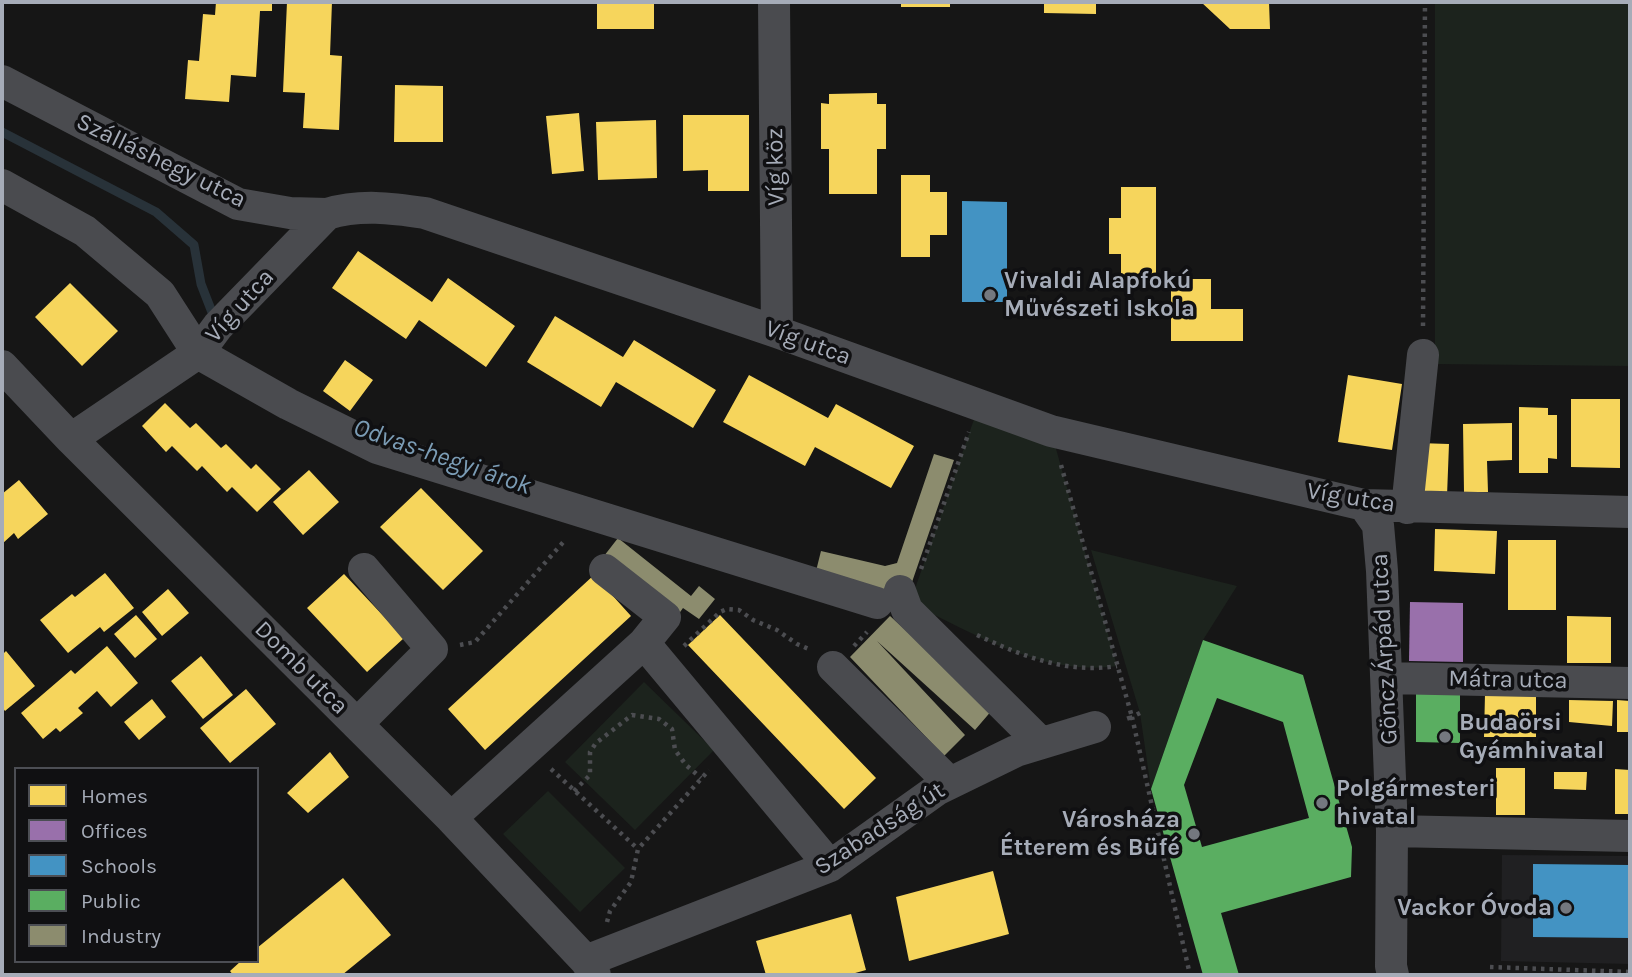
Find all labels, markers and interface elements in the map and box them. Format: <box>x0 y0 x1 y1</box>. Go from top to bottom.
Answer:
street label: Szálláshegy utca <box>71 107 251 215</box>
street label: Víg köz <box>761 128 791 206</box>
street label: Víg utca <box>200 263 280 349</box>
place label: Vivaldi Alapfokú Művészeti Iskola <box>1004 267 1195 323</box>
marker: Vivaldi Alapfokú Művészeti Iskola <box>982 287 998 303</box>
street label: Víg utca <box>761 314 855 372</box>
water label: Odvas-hegyi árok <box>349 412 535 502</box>
street label: Víg utca <box>1305 477 1397 519</box>
street label: Göncz Árpád utca <box>1366 553 1404 745</box>
street label: Domb utca <box>248 615 354 721</box>
street label: Mátra utca <box>1448 665 1568 695</box>
place label: Budaörsi Gyámhivatal <box>1459 709 1604 765</box>
marker: Budaörsi Gyámhivatal <box>1437 729 1453 745</box>
legend <box>14 767 259 963</box>
place label: Polgármesteri hivatal <box>1336 775 1496 831</box>
street label: Szabadság út <box>810 776 950 882</box>
text: Homes <box>81 784 148 808</box>
marker: Polgármesteri hivatal <box>1314 795 1330 811</box>
place label: Városháza Étterem és Büfé <box>1000 806 1180 862</box>
text: Offices <box>81 819 148 843</box>
marker: Városháza Étterem és Büfé <box>1186 826 1202 842</box>
text: Schools <box>81 854 157 878</box>
text: Public <box>81 889 141 913</box>
place label: Vackor Óvoda <box>1397 894 1552 922</box>
marker: Vackor Óvoda <box>1558 900 1574 916</box>
text: Industry <box>81 924 161 948</box>

